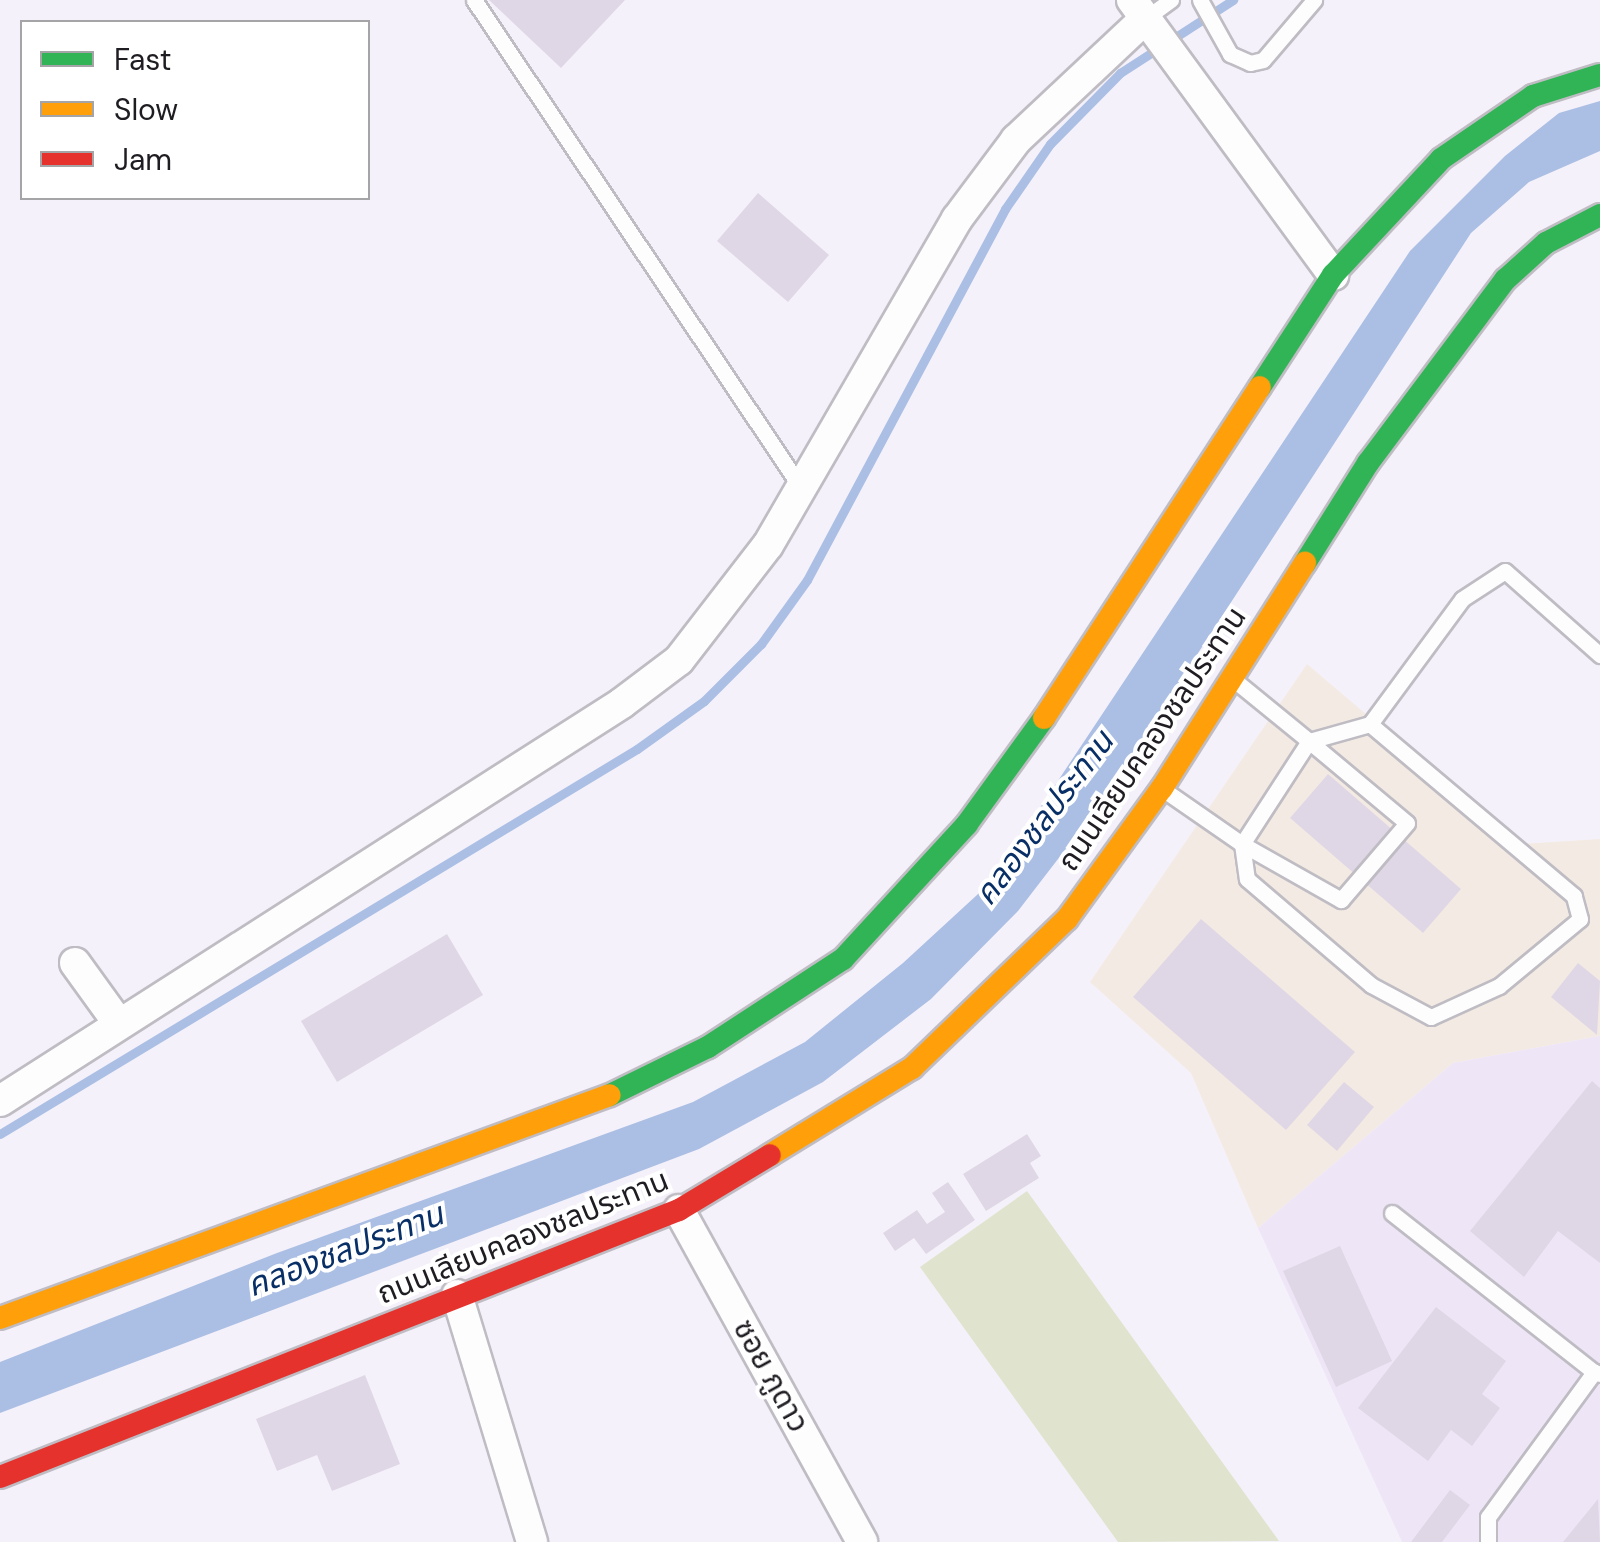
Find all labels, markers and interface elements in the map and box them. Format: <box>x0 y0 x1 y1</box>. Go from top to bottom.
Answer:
legend <box>20 20 370 200</box>
text: Fast <box>114 40 172 79</box>
text: Slow <box>114 90 178 129</box>
text: Jam <box>114 140 172 179</box>
street label: ถนนเลียบคลองชลประทาน <box>1050 600 1254 878</box>
water label: คลองชลประทาน <box>966 724 1122 912</box>
street label: ถนนเลียบคลองชลประทาน <box>372 1162 674 1312</box>
water label: คลองชลประทาน <box>241 1195 449 1305</box>
street label: ซอย ภูดาว <box>725 1313 817 1439</box>

